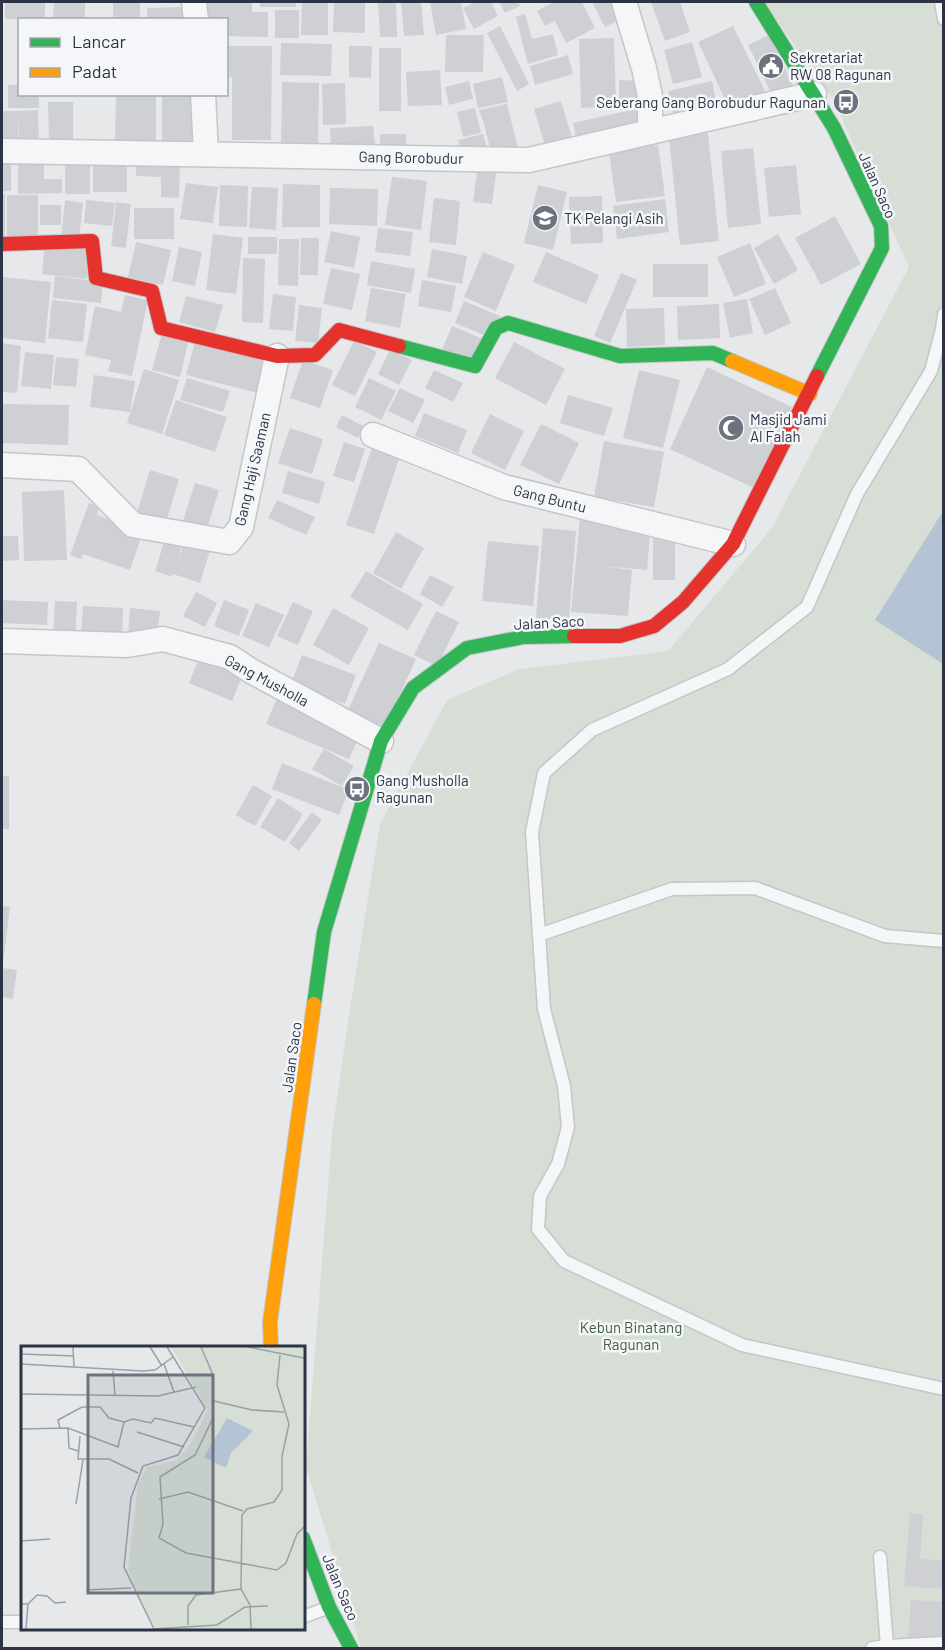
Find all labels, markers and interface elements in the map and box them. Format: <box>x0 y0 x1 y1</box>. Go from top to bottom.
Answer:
legend <box>18 18 228 96</box>
text: Lancar <box>72 30 127 52</box>
place label: Sekretariat RW 08 Ragunan <box>790 48 891 83</box>
public building icon: Sekretariat RW 08 Ragunan <box>756 51 786 81</box>
text: Padat <box>72 60 117 82</box>
bus stop icon: Seberang Gang Borobudur Ragunan <box>831 87 861 117</box>
place label: Seberang Gang Borobudur Ragunan <box>596 93 826 111</box>
street label: Gang Borobudur <box>358 147 464 167</box>
street label: Jalan Saco <box>855 149 901 221</box>
school or university icon: TK Pelangi Asih <box>530 203 560 233</box>
place label: TK Pelangi Asih <box>564 209 664 227</box>
street label: Gang Haji Saaman <box>230 410 274 528</box>
place label: Masjid Jami Al Falah <box>750 410 827 445</box>
mosque icon: Masjid Jami Al Falah <box>716 413 746 443</box>
street label: Gang Buntu <box>512 480 588 516</box>
street label: Jalan Saco <box>513 611 585 633</box>
street label: Gang Musholla <box>222 650 312 710</box>
place label: Gang Musholla Ragunan <box>376 771 469 806</box>
bus stop icon: Gang Musholla Ragunan <box>342 774 372 804</box>
street label: Jalan Saco <box>277 1021 305 1093</box>
park label: Kebun Binatang Ragunan <box>580 1318 682 1353</box>
inset map <box>21 1346 304 1629</box>
street label: Jalan Saco <box>319 1551 363 1623</box>

